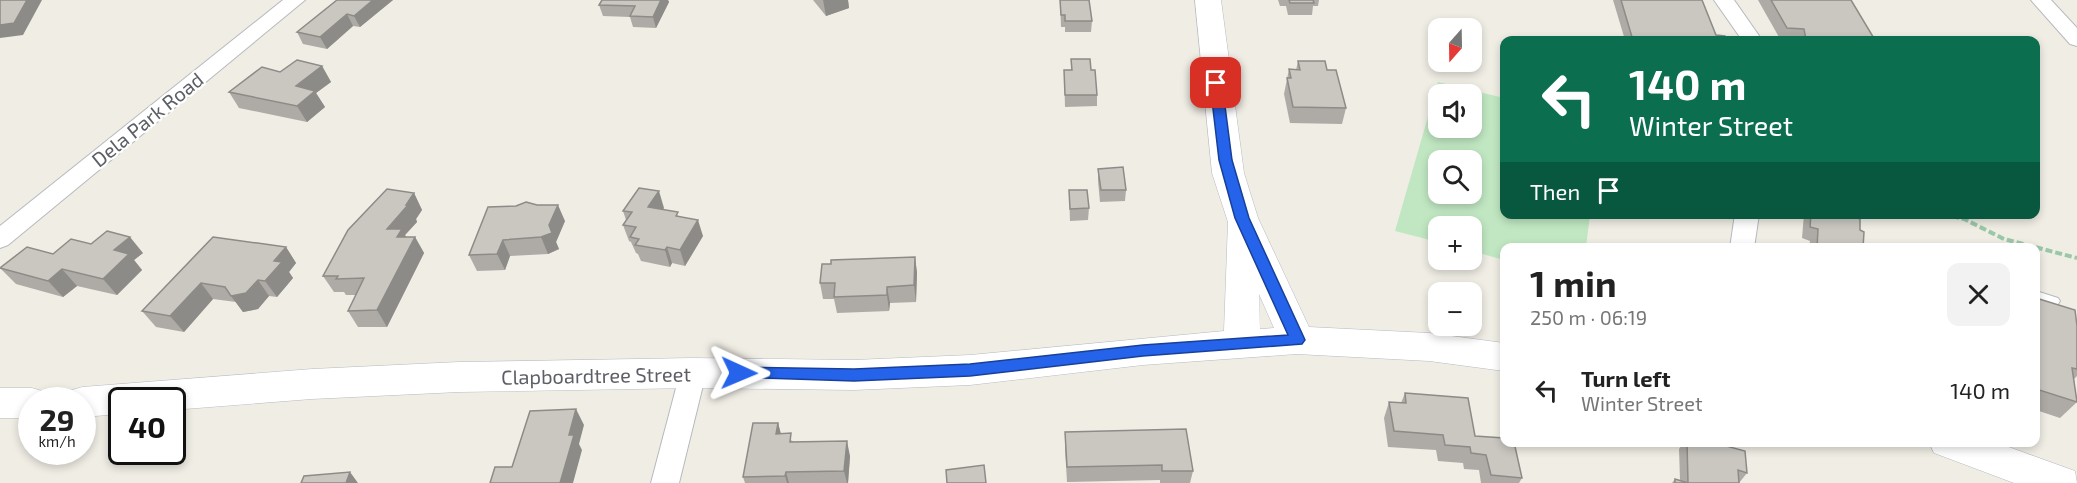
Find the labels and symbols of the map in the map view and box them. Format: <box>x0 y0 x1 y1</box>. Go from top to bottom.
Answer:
north arrow <box>1428 18 1482 72</box>
pin <box>1190 57 1241 108</box>
street label: Dela Park Road <box>86 67 208 171</box>
position arrow <box>707 341 771 405</box>
street label: Clapboardtree Street <box>501 361 691 389</box>
speed limit sign: 40 <box>108 387 186 465</box>

